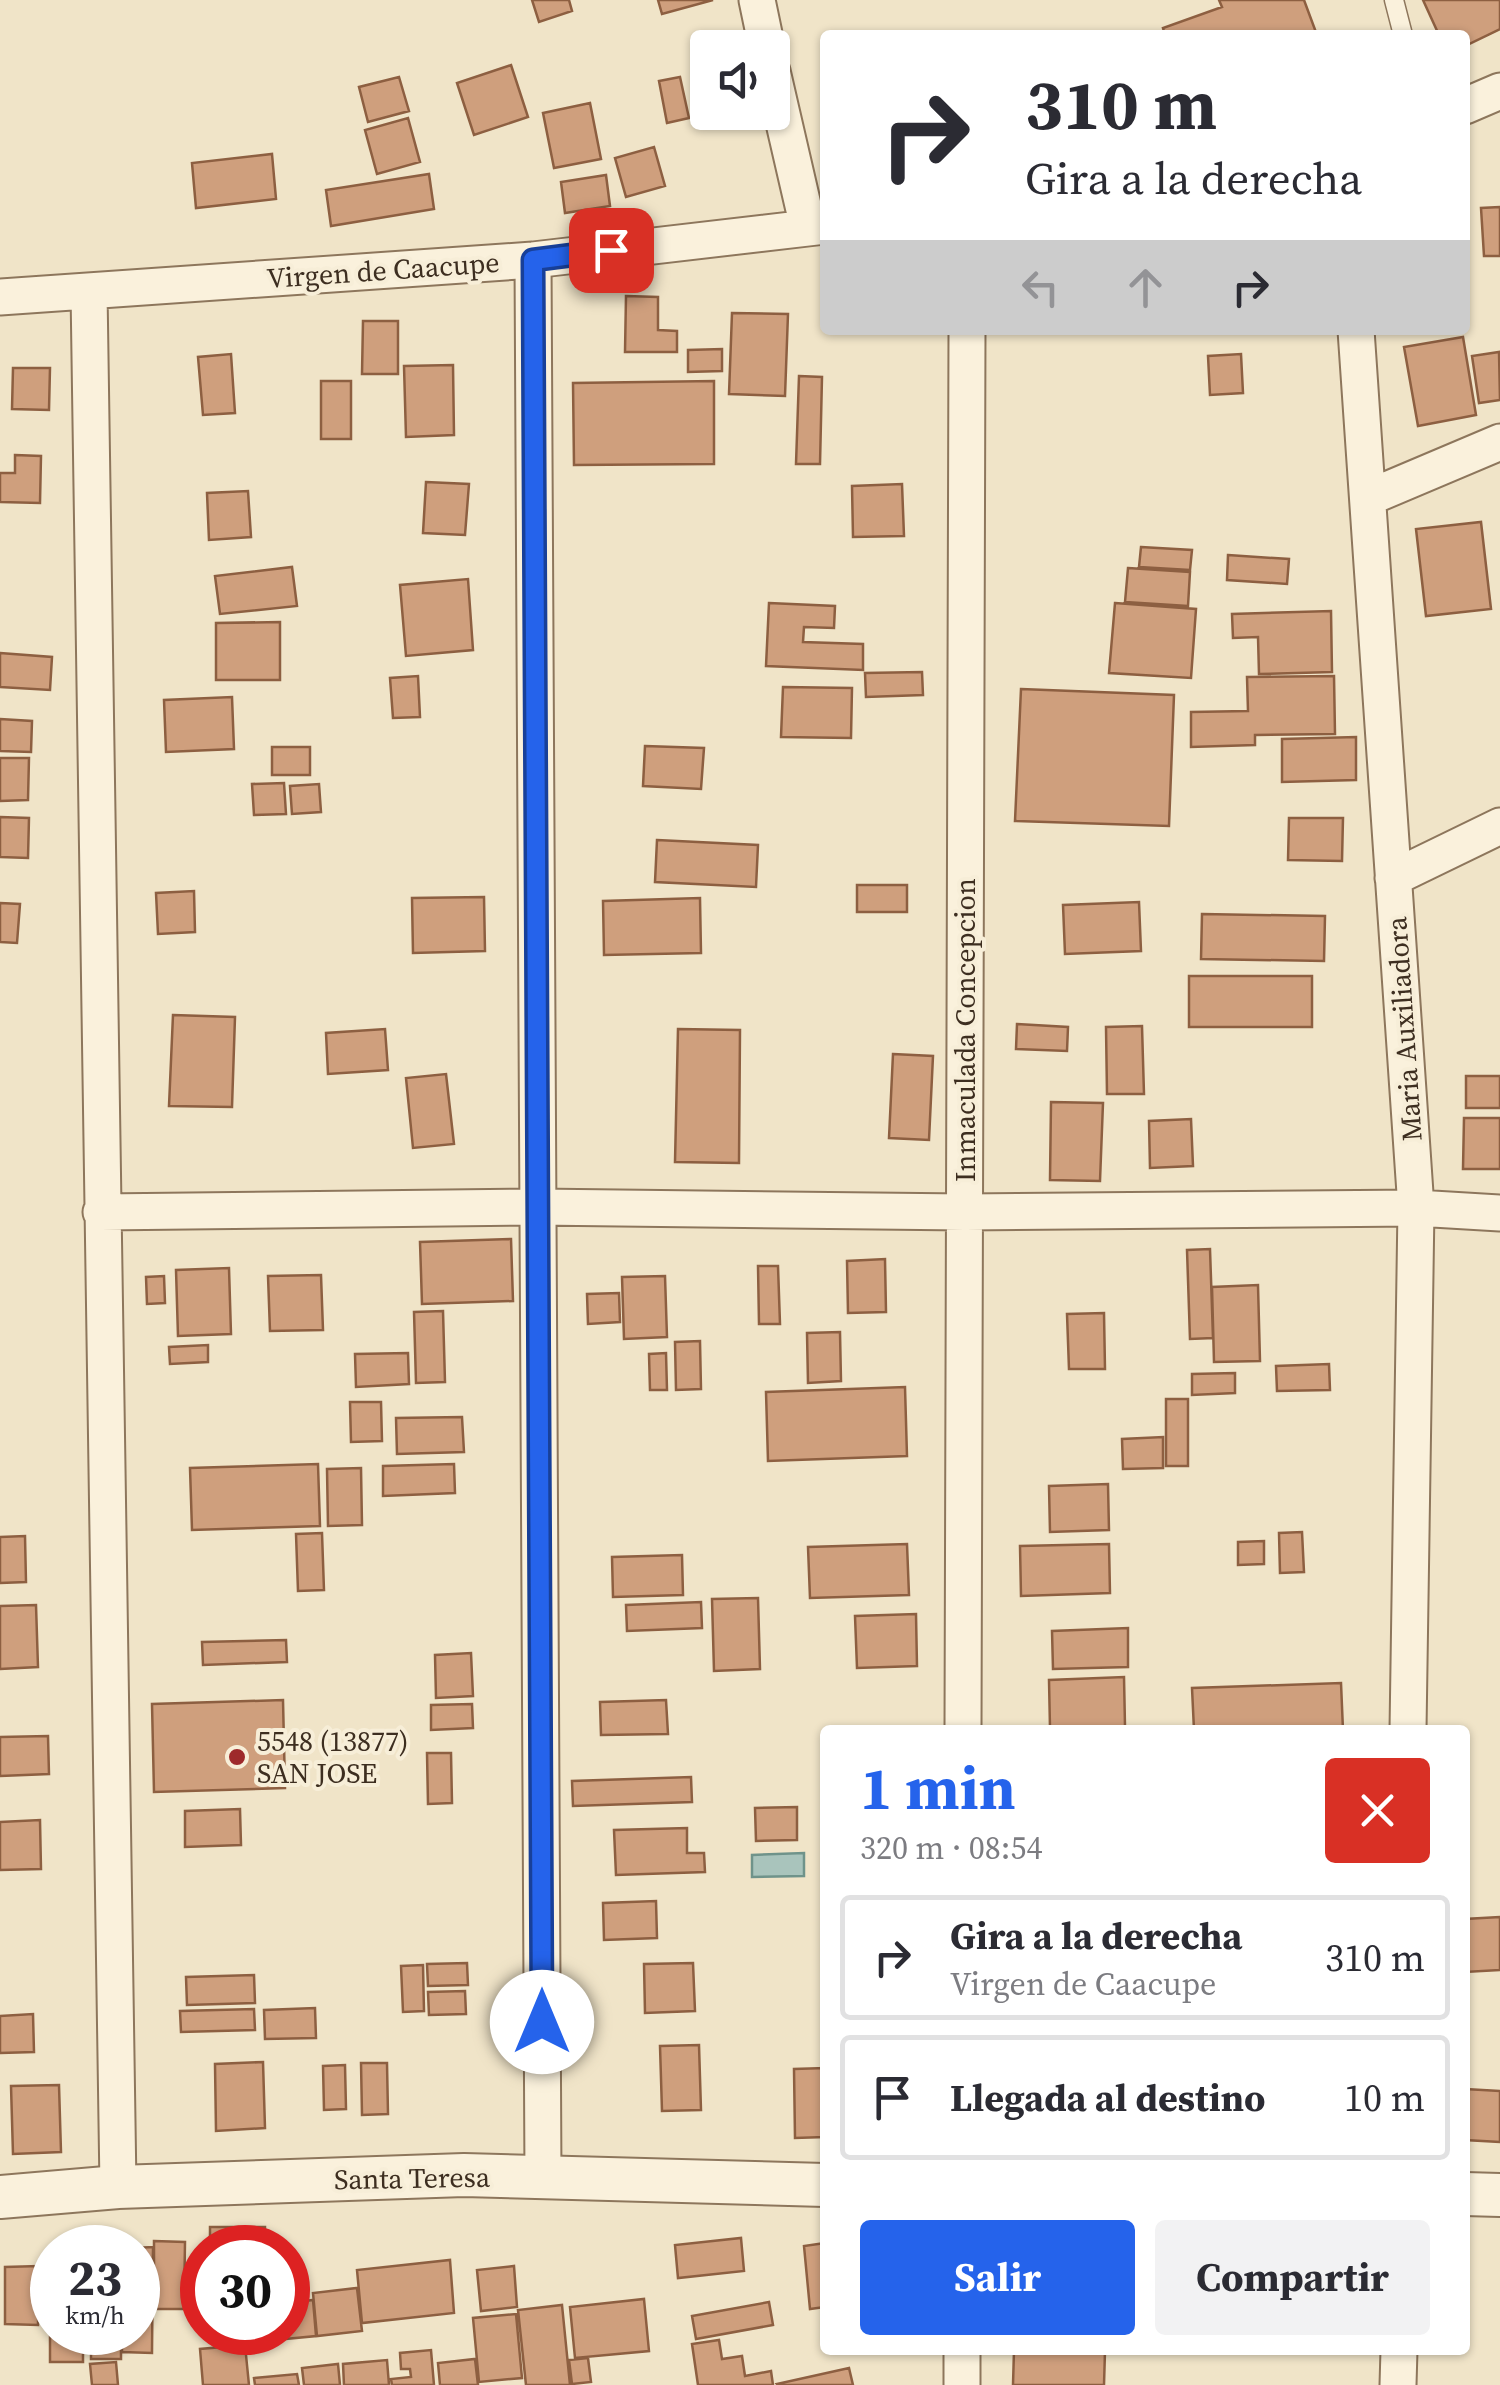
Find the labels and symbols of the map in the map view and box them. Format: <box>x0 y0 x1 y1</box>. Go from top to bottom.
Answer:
pin <box>569 208 654 293</box>
street label: Virgen de Caacupe <box>265 243 501 297</box>
street label: Inmaculada Concepcion <box>946 878 984 1182</box>
street label: Maria Auxiliadora <box>1377 915 1431 1143</box>
place label: 5548 (13877) SAN JOSE <box>257 1722 409 1792</box>
marker: 5548 (13877) SAN JOSE <box>226 1746 248 1768</box>
position arrow <box>490 1970 594 2074</box>
street label: Santa Teresa <box>334 2158 491 2198</box>
speed limit sign: 30 <box>180 2225 310 2355</box>

